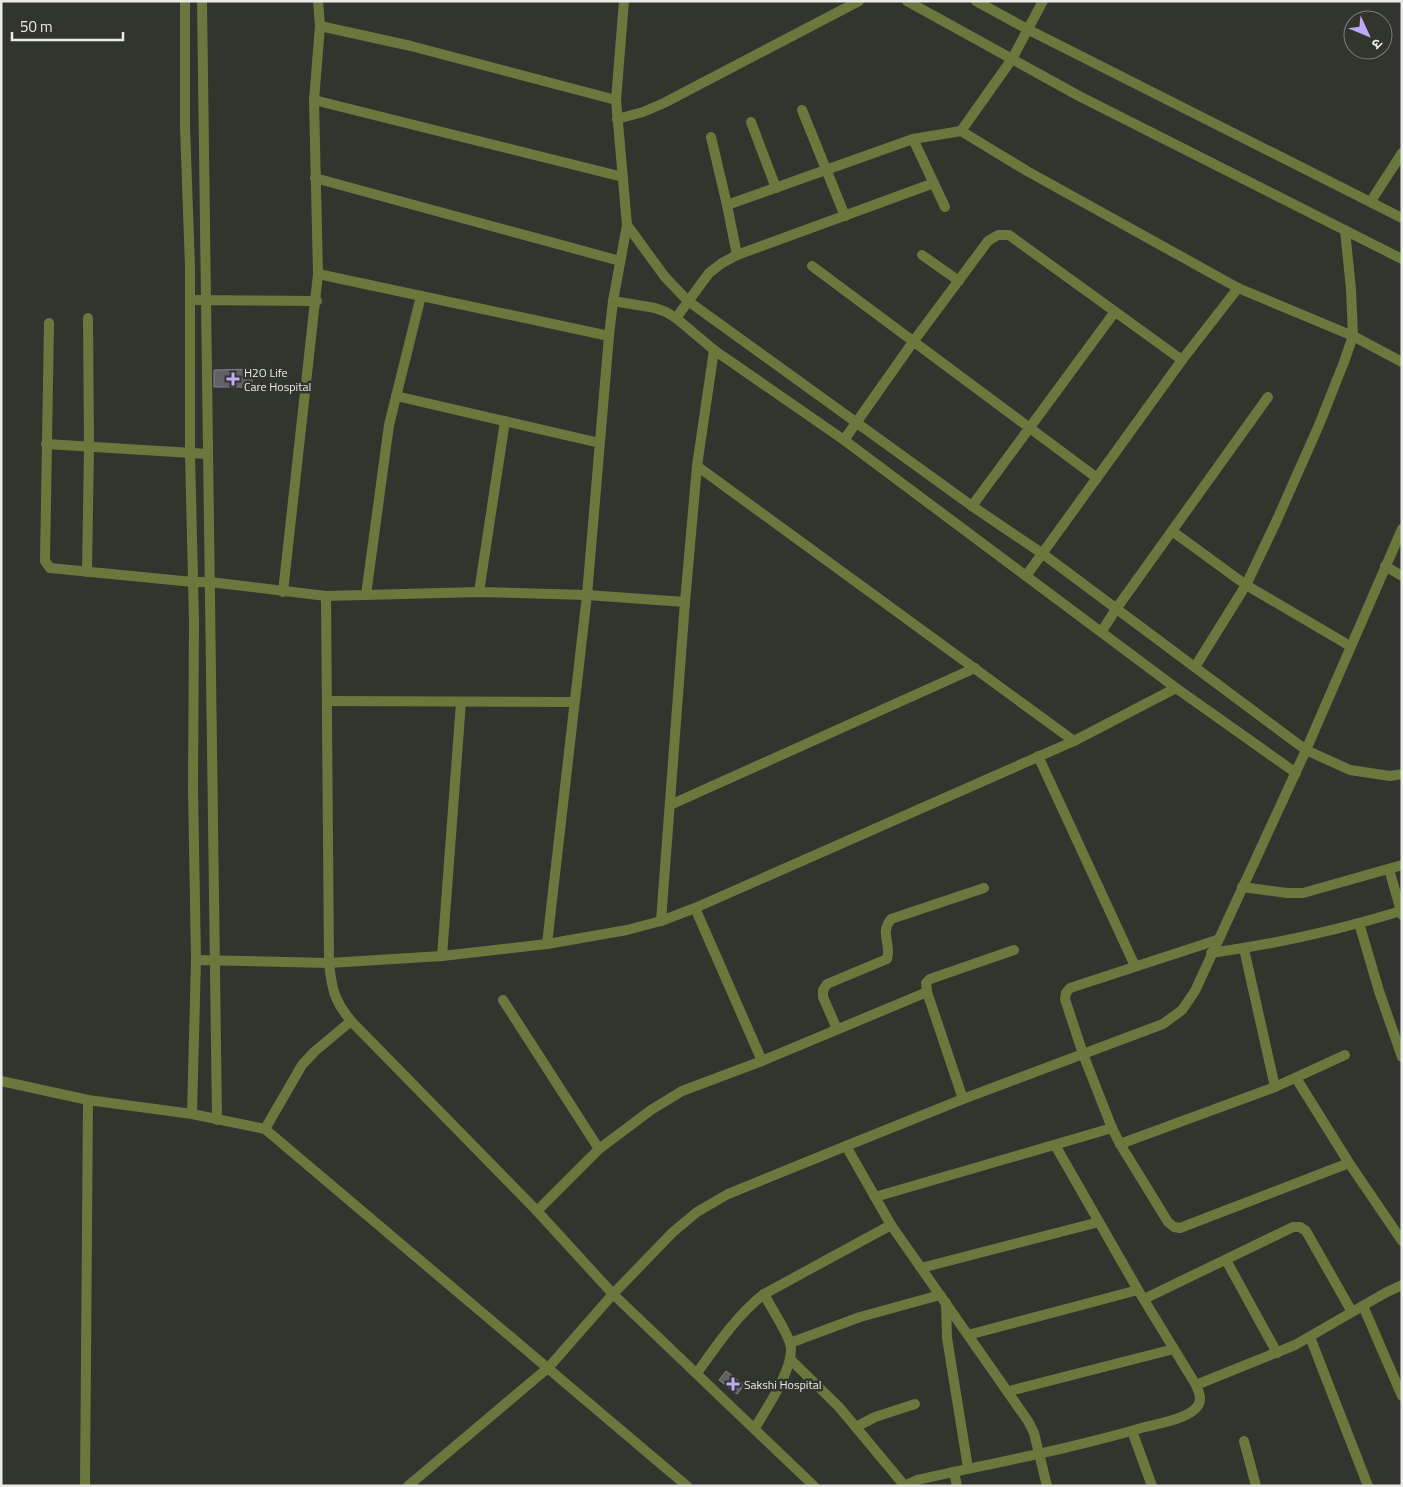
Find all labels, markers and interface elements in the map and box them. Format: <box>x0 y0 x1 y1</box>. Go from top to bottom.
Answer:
scale bar <box>12 10 124 42</box>
north arrow <box>1343 10 1393 60</box>
text: 50 m <box>20 15 53 38</box>
text: उ <box>1367 34 1388 55</box>
place label: H2O Life Care Hospital <box>244 363 311 396</box>
marker: H2O Life Care Hospital <box>226 372 240 386</box>
place label: Sakshi Hospital <box>744 1375 821 1394</box>
marker: Sakshi Hospital <box>726 1377 740 1391</box>

